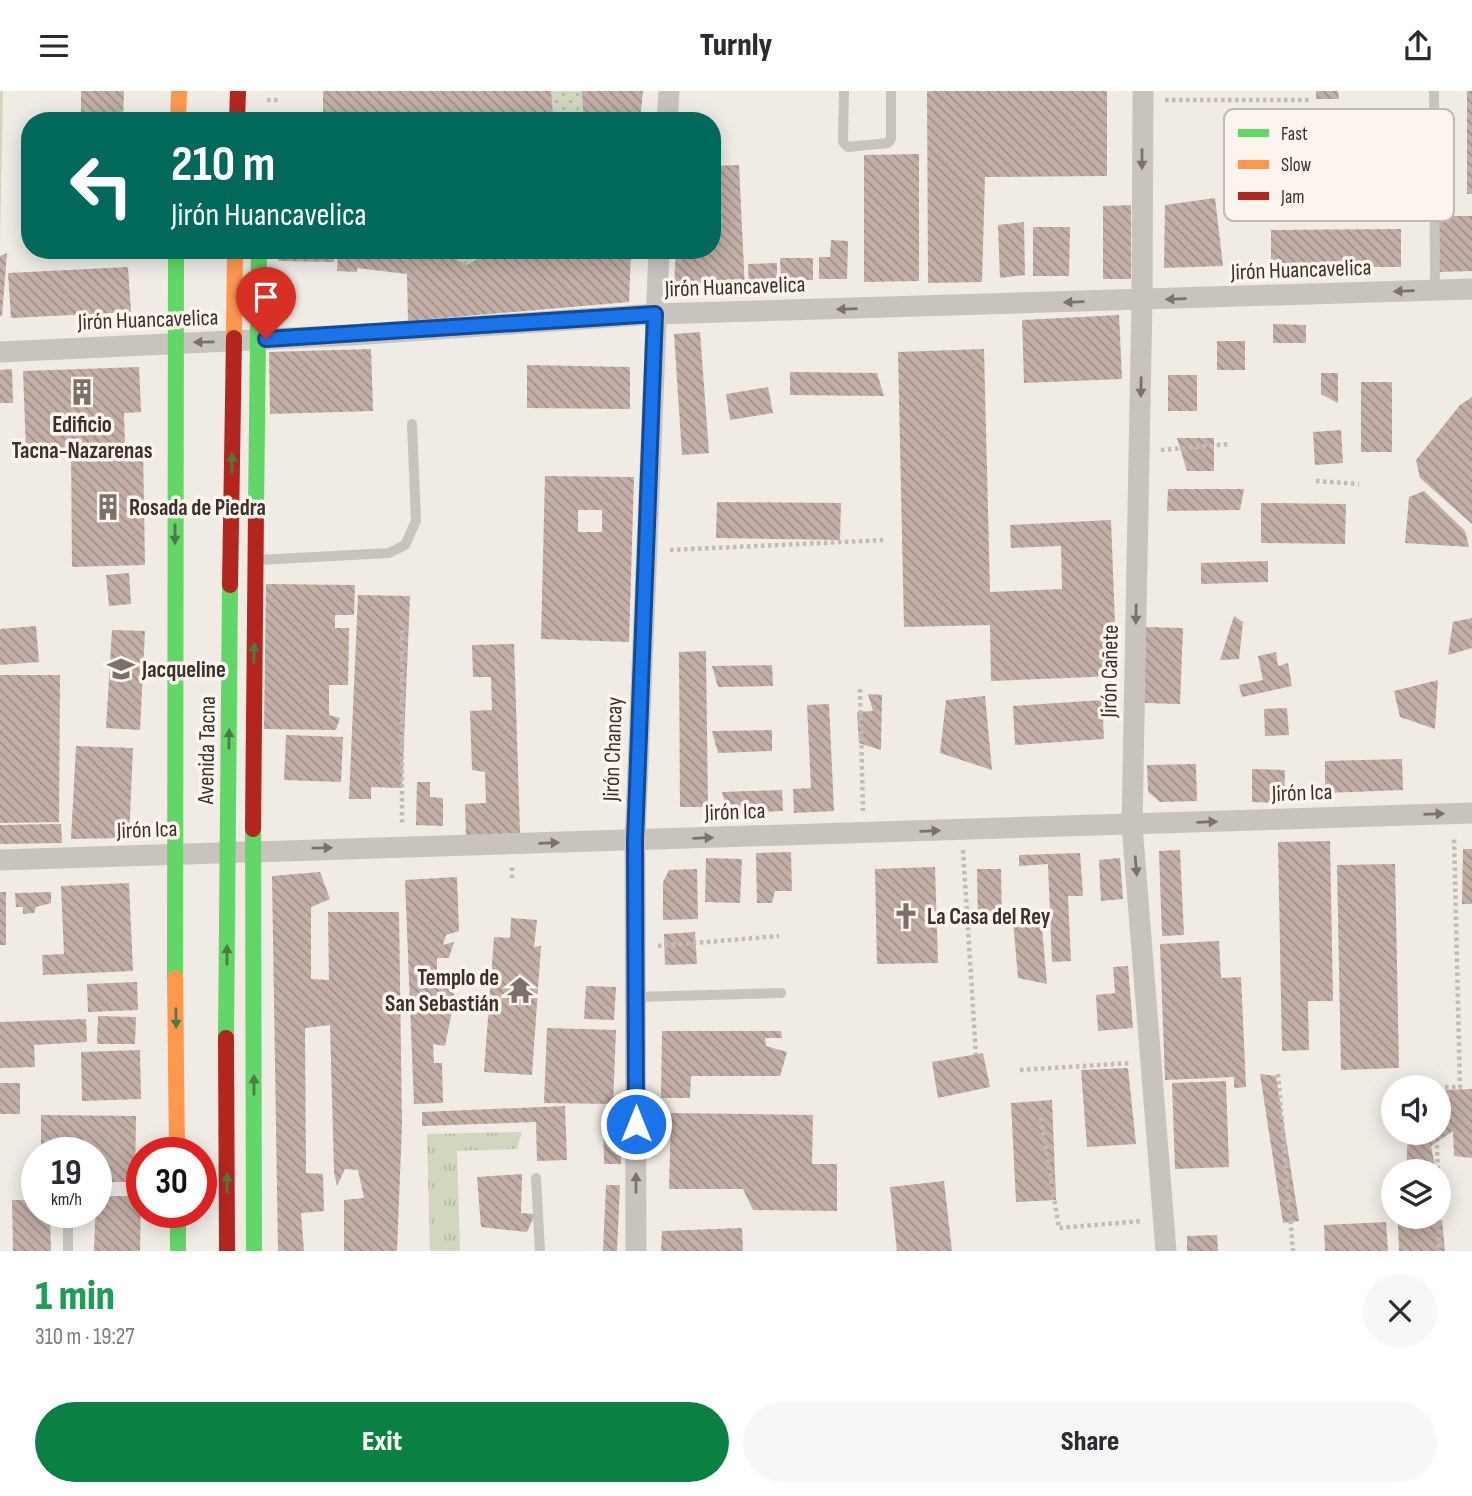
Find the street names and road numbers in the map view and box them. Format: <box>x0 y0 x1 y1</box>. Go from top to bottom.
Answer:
street label: Jirón Huancavelica <box>1229 254 1372 286</box>
street label: Jirón Huancavelica <box>663 271 806 303</box>
street label: Jirón Huancavelica <box>76 304 219 336</box>
street label: Jirón Cañete <box>1095 624 1125 719</box>
street label: Avenida Tacna <box>192 696 222 805</box>
street label: Jirón Chancay <box>597 696 629 803</box>
street label: Jirón Ica <box>1270 778 1333 808</box>
street label: Jirón Ica <box>703 797 766 827</box>
street label: Jirón Ica <box>115 815 178 845</box>

